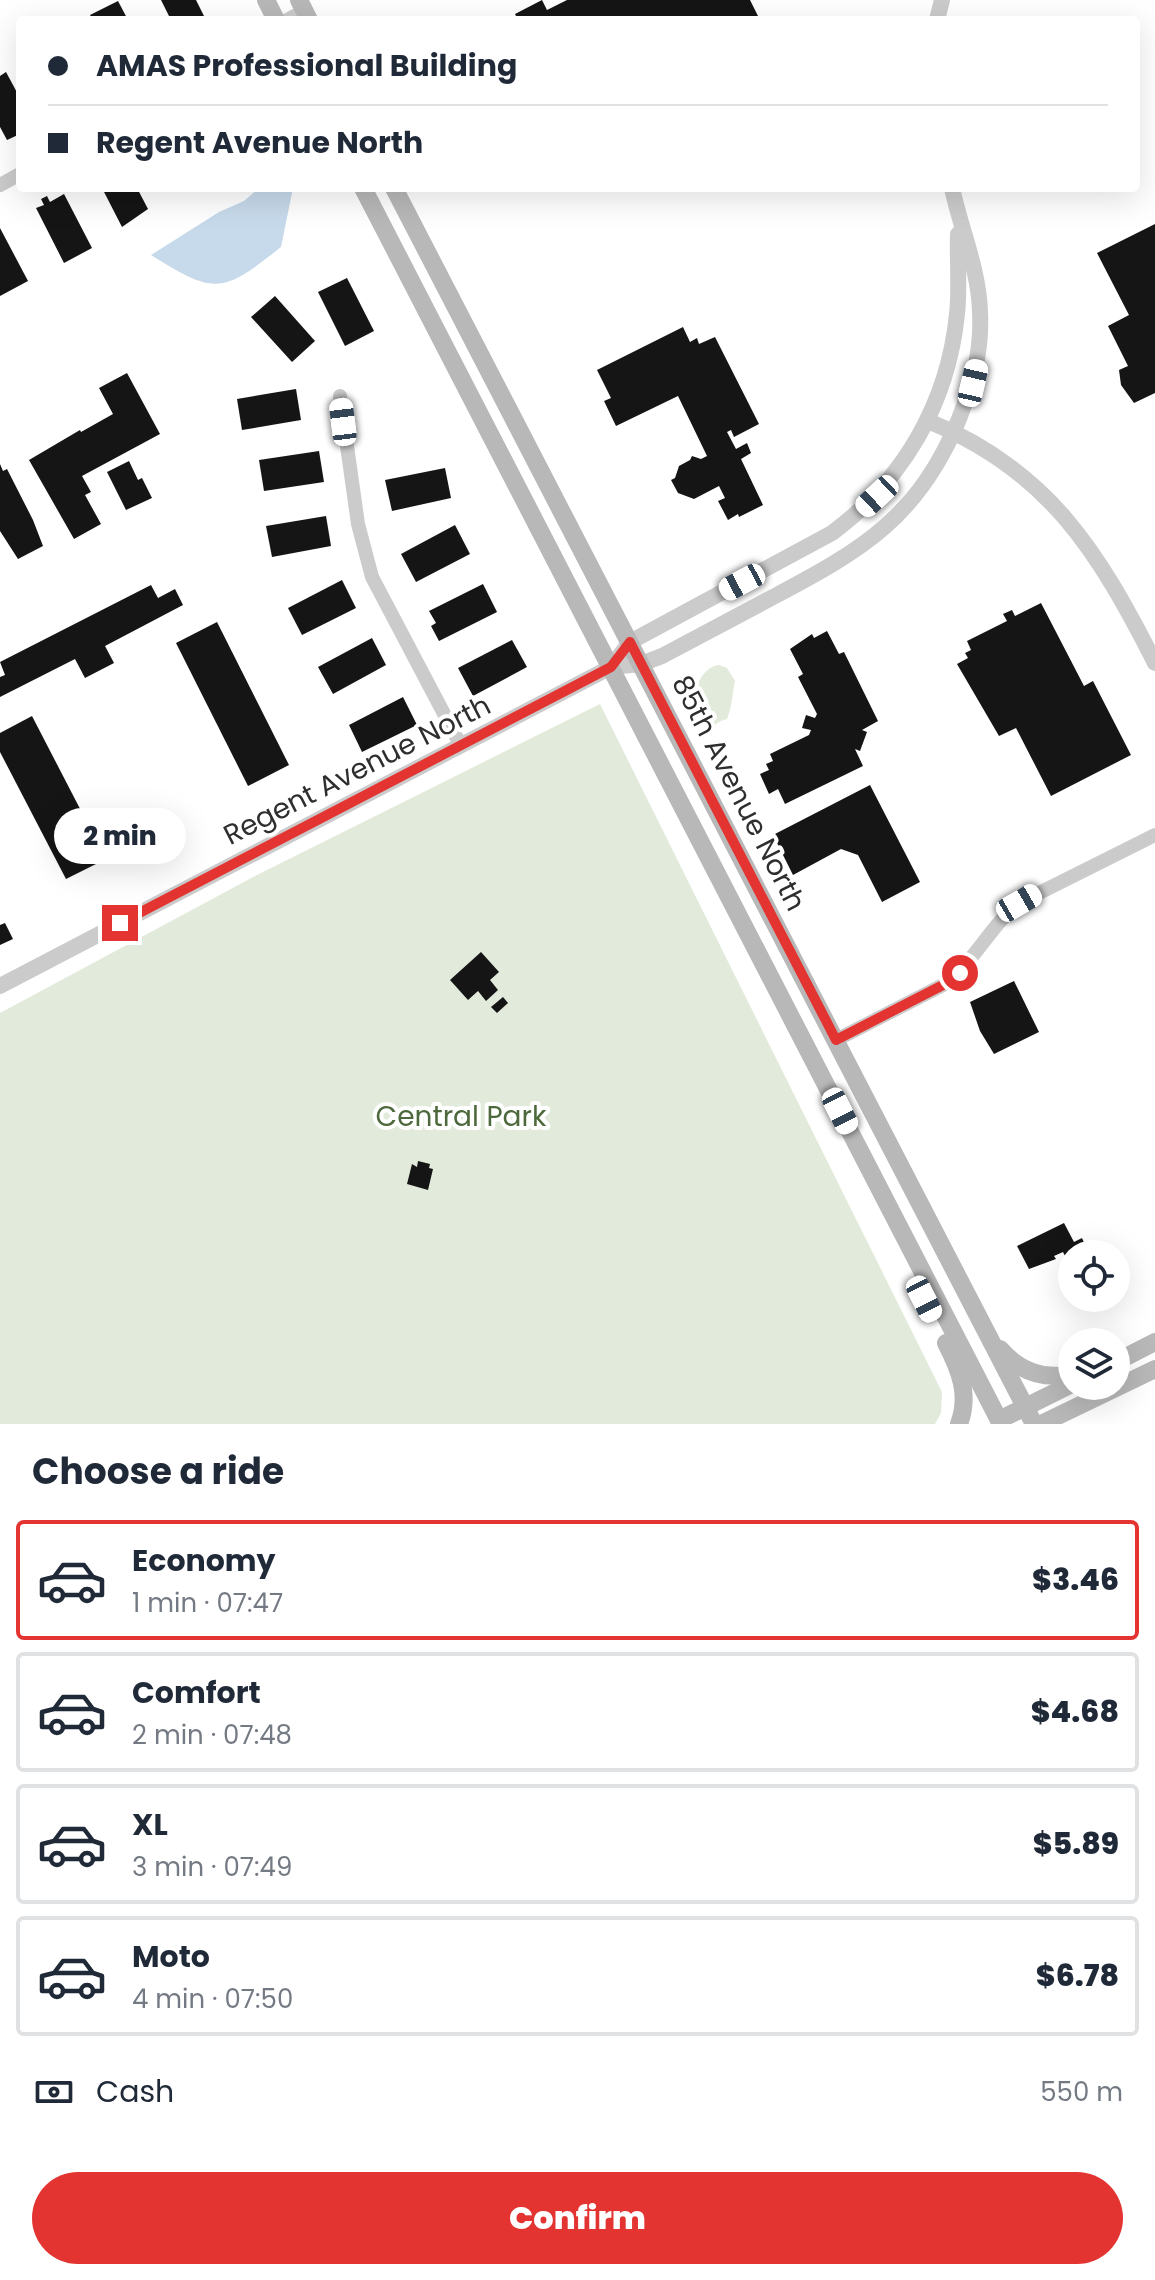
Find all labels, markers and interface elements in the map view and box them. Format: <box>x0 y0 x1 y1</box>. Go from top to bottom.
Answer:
text: AMAS Professional Building <box>96 44 517 87</box>
text: Regent Avenue North <box>96 121 423 164</box>
car <box>956 357 990 409</box>
car <box>328 397 358 447</box>
car <box>851 471 903 521</box>
car <box>715 560 769 604</box>
street label: 85th Avenue North <box>663 668 815 918</box>
street label: Regent Avenue North <box>217 686 497 854</box>
callout: 2 min <box>54 807 186 863</box>
text: 2 min <box>83 818 157 854</box>
car <box>992 881 1046 925</box>
route end <box>102 905 138 941</box>
route start <box>942 955 978 991</box>
car <box>818 1084 862 1138</box>
park label: Central Park <box>376 1097 547 1136</box>
map controls <box>1058 1240 1130 1400</box>
button: locate <box>1058 1240 1130 1312</box>
car <box>902 1272 946 1326</box>
button: layers <box>1058 1328 1130 1400</box>
text: Choose a ride <box>32 1446 284 1497</box>
text: Economy <box>132 1539 276 1582</box>
icon: car <box>36 1544 108 1616</box>
text: $3.46 <box>1032 1558 1119 1601</box>
text: 1 min · 07:47 <box>132 1585 283 1621</box>
text: Comfort <box>132 1671 261 1714</box>
icon: car <box>36 1676 108 1748</box>
text: $4.68 <box>1031 1690 1119 1733</box>
text: 2 min · 07:48 <box>132 1717 292 1753</box>
text: XL <box>132 1803 168 1846</box>
icon: car <box>36 1808 108 1880</box>
text: $5.89 <box>1033 1822 1119 1865</box>
text: 3 min · 07:49 <box>132 1849 292 1885</box>
text: Moto <box>132 1935 210 1978</box>
icon: car <box>36 1940 108 2012</box>
text: $6.78 <box>1036 1954 1119 1997</box>
text: 4 min · 07:50 <box>132 1981 293 2017</box>
icon: cash <box>32 2070 76 2114</box>
text: Cash <box>96 2070 174 2113</box>
text: 550 m <box>1040 2074 1123 2110</box>
button: Confirm <box>32 2172 1123 2264</box>

